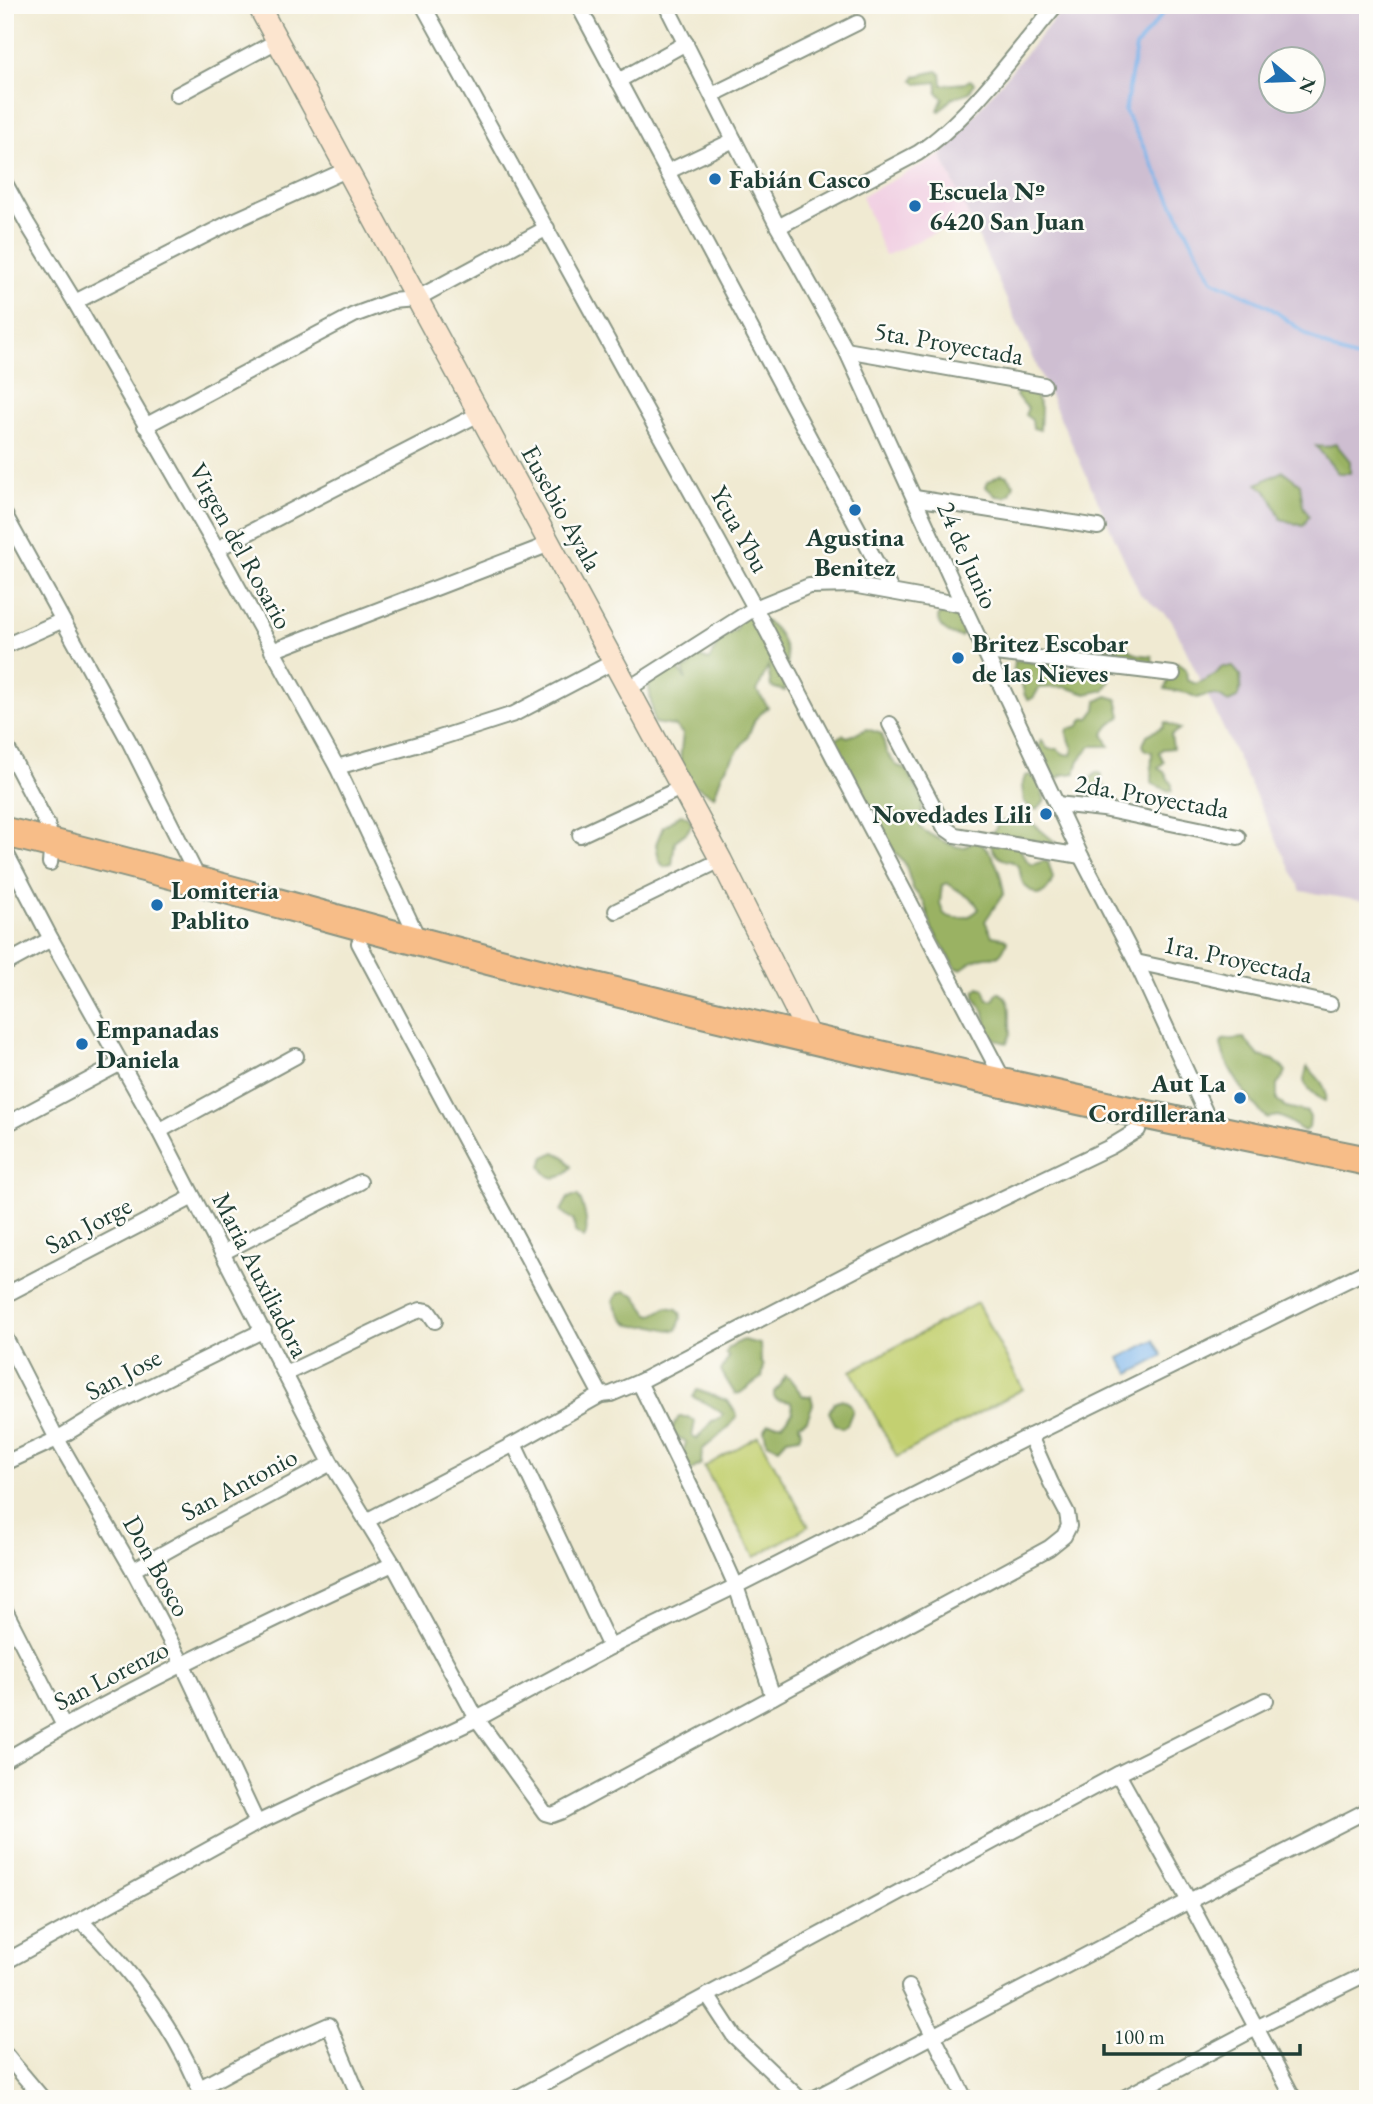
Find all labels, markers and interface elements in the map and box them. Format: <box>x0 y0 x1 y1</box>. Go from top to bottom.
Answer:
north arrow <box>1258 46 1328 116</box>
text: N <box>1293 74 1322 97</box>
place label: Fabián Casco <box>729 162 871 196</box>
marker: Fabián Casco <box>707 171 723 187</box>
place label: Escuela Nº 6420 San Juan <box>929 174 1085 238</box>
marker: Escuela Nº 6420 San Juan <box>907 198 923 214</box>
street label: 5ta. Proyectada <box>872 313 1027 373</box>
street label: Eusebio Ayala <box>513 439 611 578</box>
street label: Virgen del Rosario <box>181 457 301 635</box>
street label: Ycua Ybu <box>702 479 778 579</box>
street label: 24 de Junio <box>929 496 1007 614</box>
marker: Agustina Benitez <box>847 502 863 518</box>
place label: Agustina Benitez <box>805 520 905 584</box>
place label: Britez Escobar de las Nieves <box>972 626 1129 690</box>
marker: Britez Escobar de las Nieves <box>950 650 966 666</box>
street label: 2da. Proyectada <box>1072 766 1232 826</box>
place label: Novedades Lili <box>872 797 1032 831</box>
marker: Novedades Lili <box>1038 806 1054 822</box>
place label: Lomiteria Pablito <box>171 873 279 937</box>
marker: Lomiteria Pablito <box>149 897 165 913</box>
street label: 1ra. Proyectada <box>1160 927 1316 991</box>
place label: Empanadas Daniela <box>96 1012 219 1076</box>
marker: Empanadas Daniela <box>74 1036 90 1052</box>
place label: Aut La Cordillerana <box>1089 1066 1227 1130</box>
marker: Aut La Cordillerana <box>1232 1090 1248 1106</box>
street label: Maria Auxiliadora <box>205 1187 318 1364</box>
street label: San Jorge <box>39 1188 137 1262</box>
street label: San Jose <box>79 1340 167 1408</box>
street label: San Antonio <box>175 1439 303 1529</box>
street label: Don Bosco <box>115 1509 199 1623</box>
street label: San Lorenzo <box>48 1632 174 1718</box>
scale bar <box>1104 2013 1300 2057</box>
text: 100 m <box>1114 2023 1165 2050</box>

